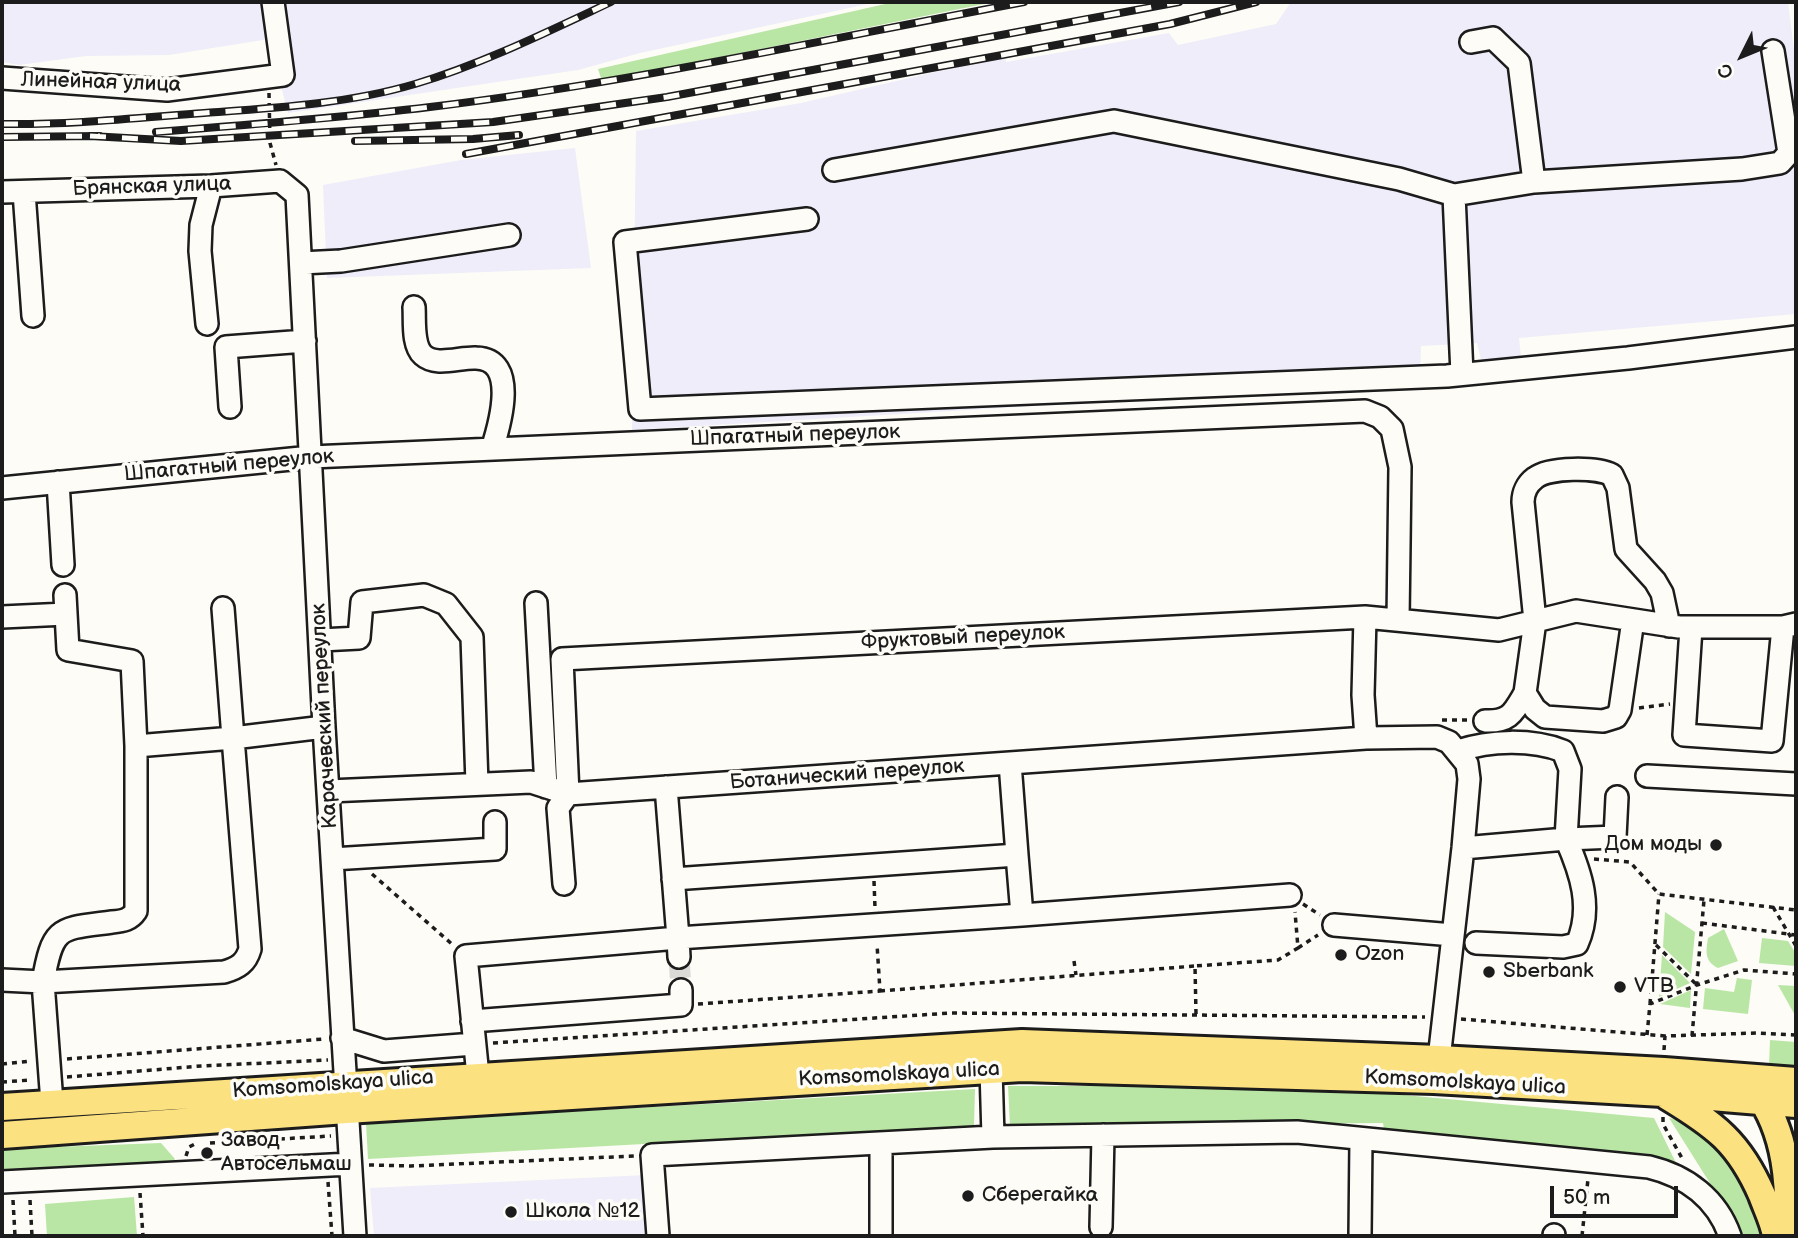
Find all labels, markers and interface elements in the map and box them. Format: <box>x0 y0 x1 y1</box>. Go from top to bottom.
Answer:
north arrow <box>1707 21 1777 91</box>
text: С <box>1713 58 1739 83</box>
street label: Линейная улица <box>20 68 182 98</box>
street label: Брянская улица <box>72 172 232 202</box>
street label: Шпагатный переулок <box>689 420 901 452</box>
street label: Шпагатный переулок <box>123 444 335 488</box>
street label: Карачевский переулок <box>307 603 343 829</box>
street label: Фруктовый переулок <box>860 620 1066 656</box>
street label: Ботанический переулок <box>729 754 965 796</box>
place label: Дом моды <box>1605 832 1702 858</box>
marker: Дом моды <box>1708 837 1724 853</box>
place label: Ozon <box>1355 942 1404 968</box>
marker: Ozon <box>1333 947 1349 963</box>
place label: Sberbank <box>1503 959 1593 985</box>
marker: Sberbank <box>1481 964 1497 980</box>
place label: VTB <box>1634 974 1674 1000</box>
marker: VTB <box>1612 979 1628 995</box>
street label: Komsomolskaya ulica <box>798 1057 1000 1093</box>
street label: Komsomolskaya ulica <box>231 1065 435 1105</box>
street label: Komsomolskaya ulica <box>1364 1065 1566 1101</box>
place label: Завод Автосельмаш <box>221 1128 352 1178</box>
marker: Завод Автосельмаш <box>199 1145 215 1161</box>
scale bar <box>1553 1172 1681 1216</box>
place label: Сберегайка <box>982 1183 1098 1209</box>
text: 50 m <box>1563 1185 1610 1210</box>
marker: Сберегайка <box>960 1188 976 1204</box>
place label: Школа №12 <box>525 1199 640 1225</box>
marker: Школа №12 <box>503 1204 519 1220</box>

